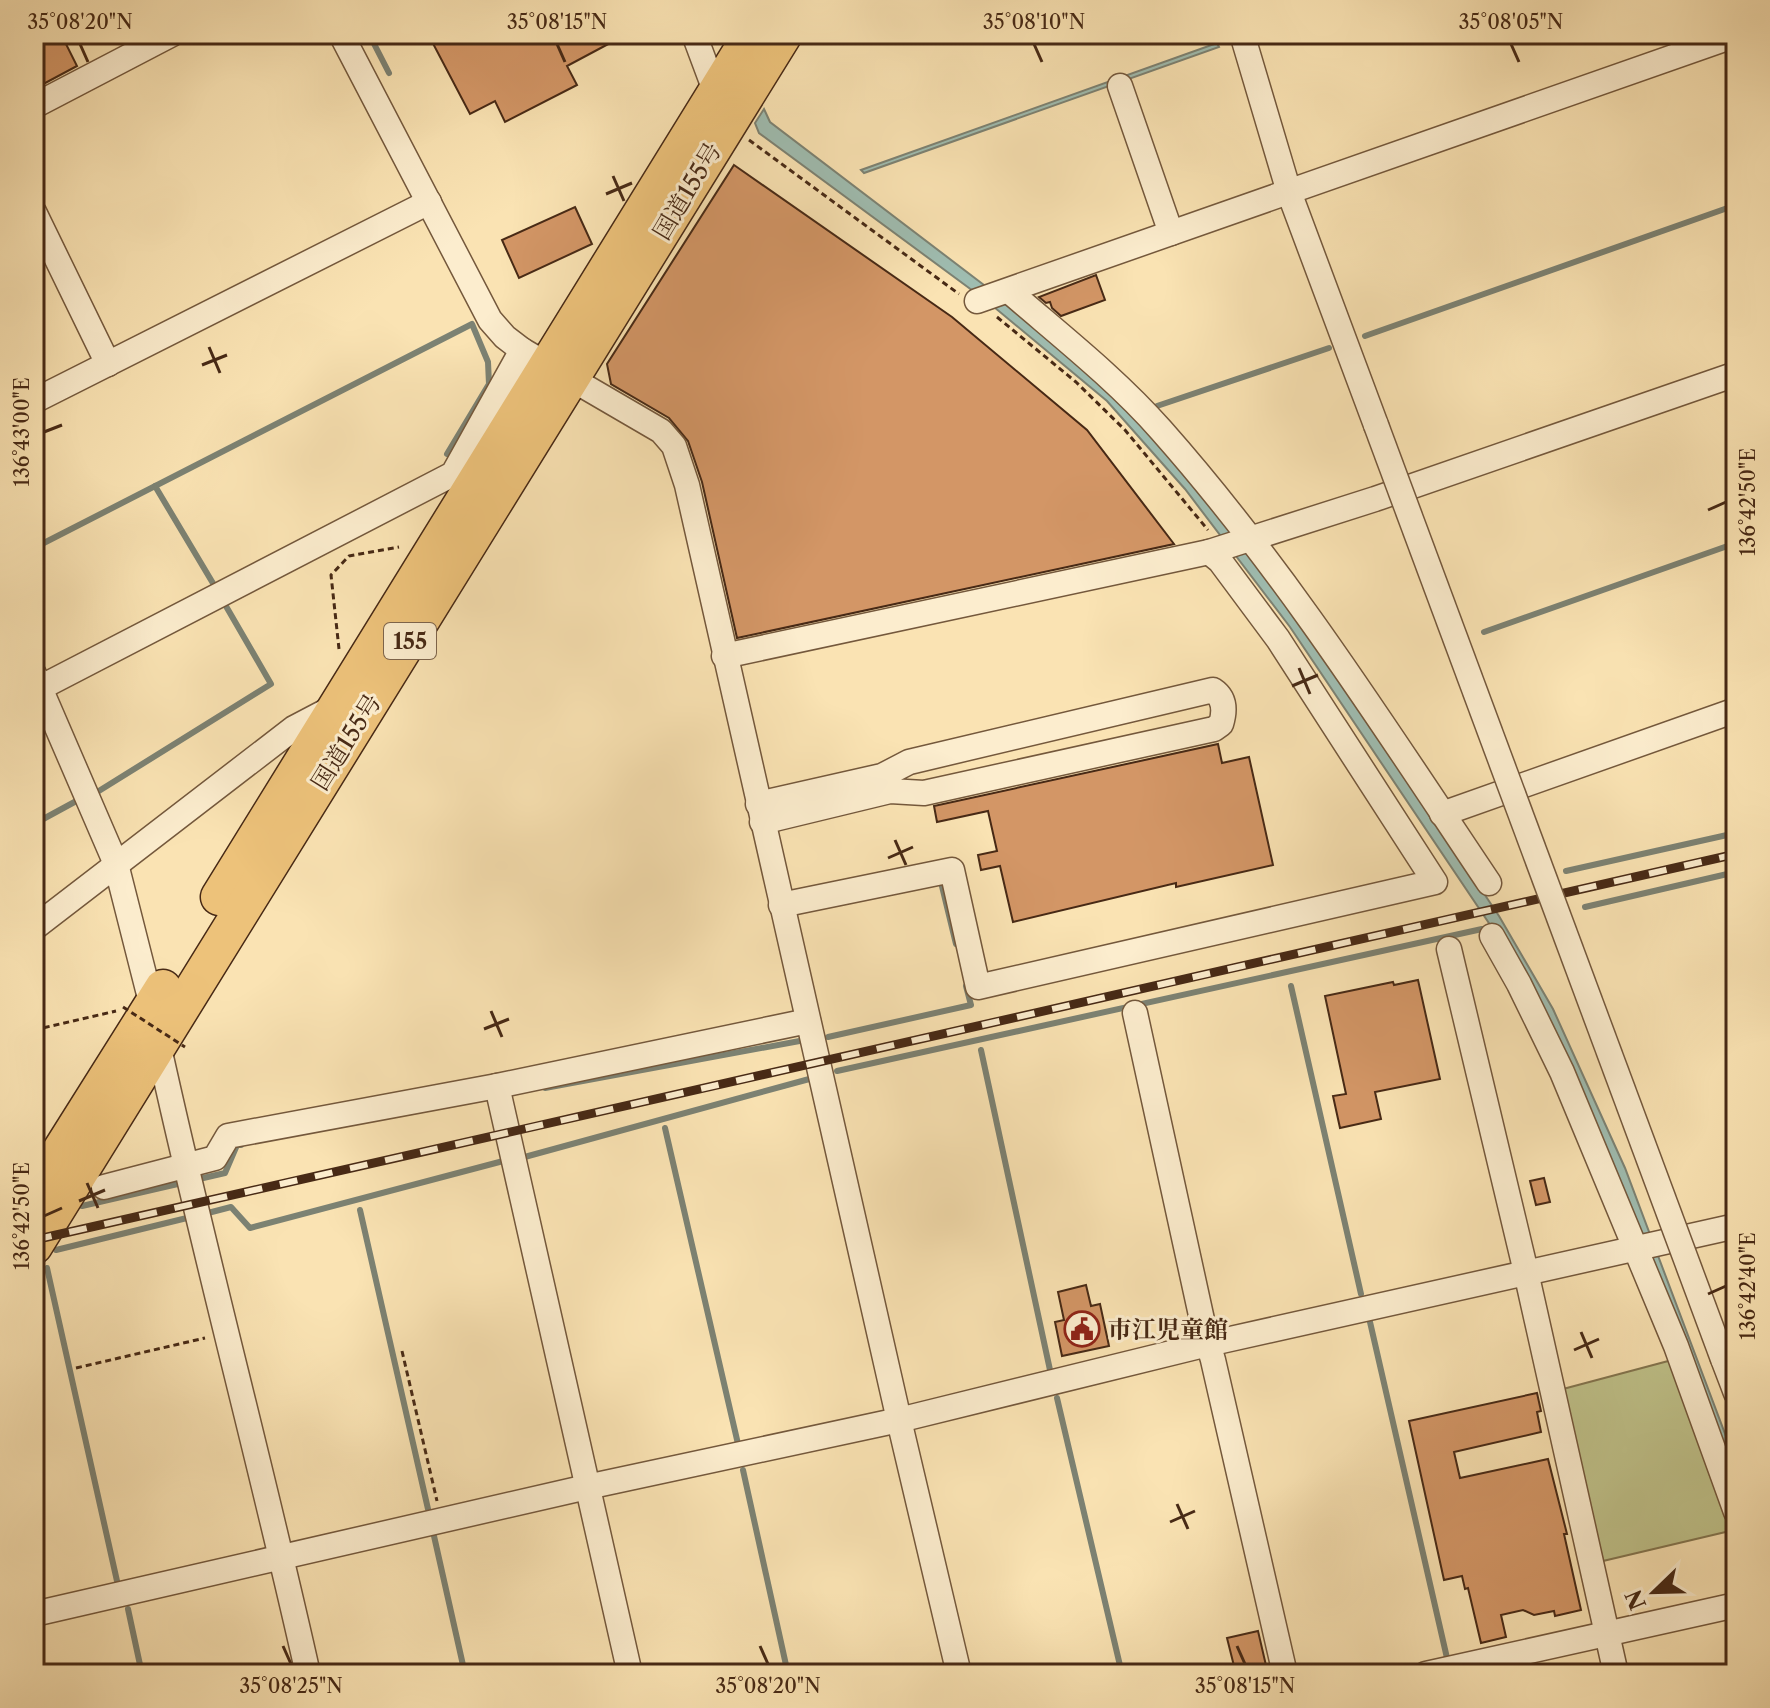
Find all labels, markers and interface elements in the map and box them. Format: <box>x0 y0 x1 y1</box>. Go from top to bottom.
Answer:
text: 35°08'20"N <box>27 10 133 34</box>
text: 35°08'15"N <box>507 10 607 34</box>
text: 35°08'10"N <box>983 10 1085 34</box>
text: 35°08'05"N <box>1459 10 1563 34</box>
street label: 国道155号 <box>647 137 727 245</box>
text: 136°43'00"E <box>10 377 34 487</box>
text: 136°42'50"E <box>1736 448 1760 556</box>
road number: 155 <box>384 623 436 659</box>
street label: 国道155号 <box>305 688 387 796</box>
text: 136°42'50"E <box>10 1162 34 1270</box>
text: 136°42'40"E <box>1736 1232 1760 1340</box>
public building icon: 市江児童館 <box>1063 1310 1101 1348</box>
place label: 市江児童館 <box>1108 1315 1228 1344</box>
north arrow <box>1614 1552 1694 1632</box>
text: N <box>1620 1586 1652 1614</box>
text: 35°08'25"N <box>239 1674 343 1698</box>
text: 35°08'20"N <box>715 1674 821 1698</box>
text: 35°08'15"N <box>1195 1674 1295 1698</box>

